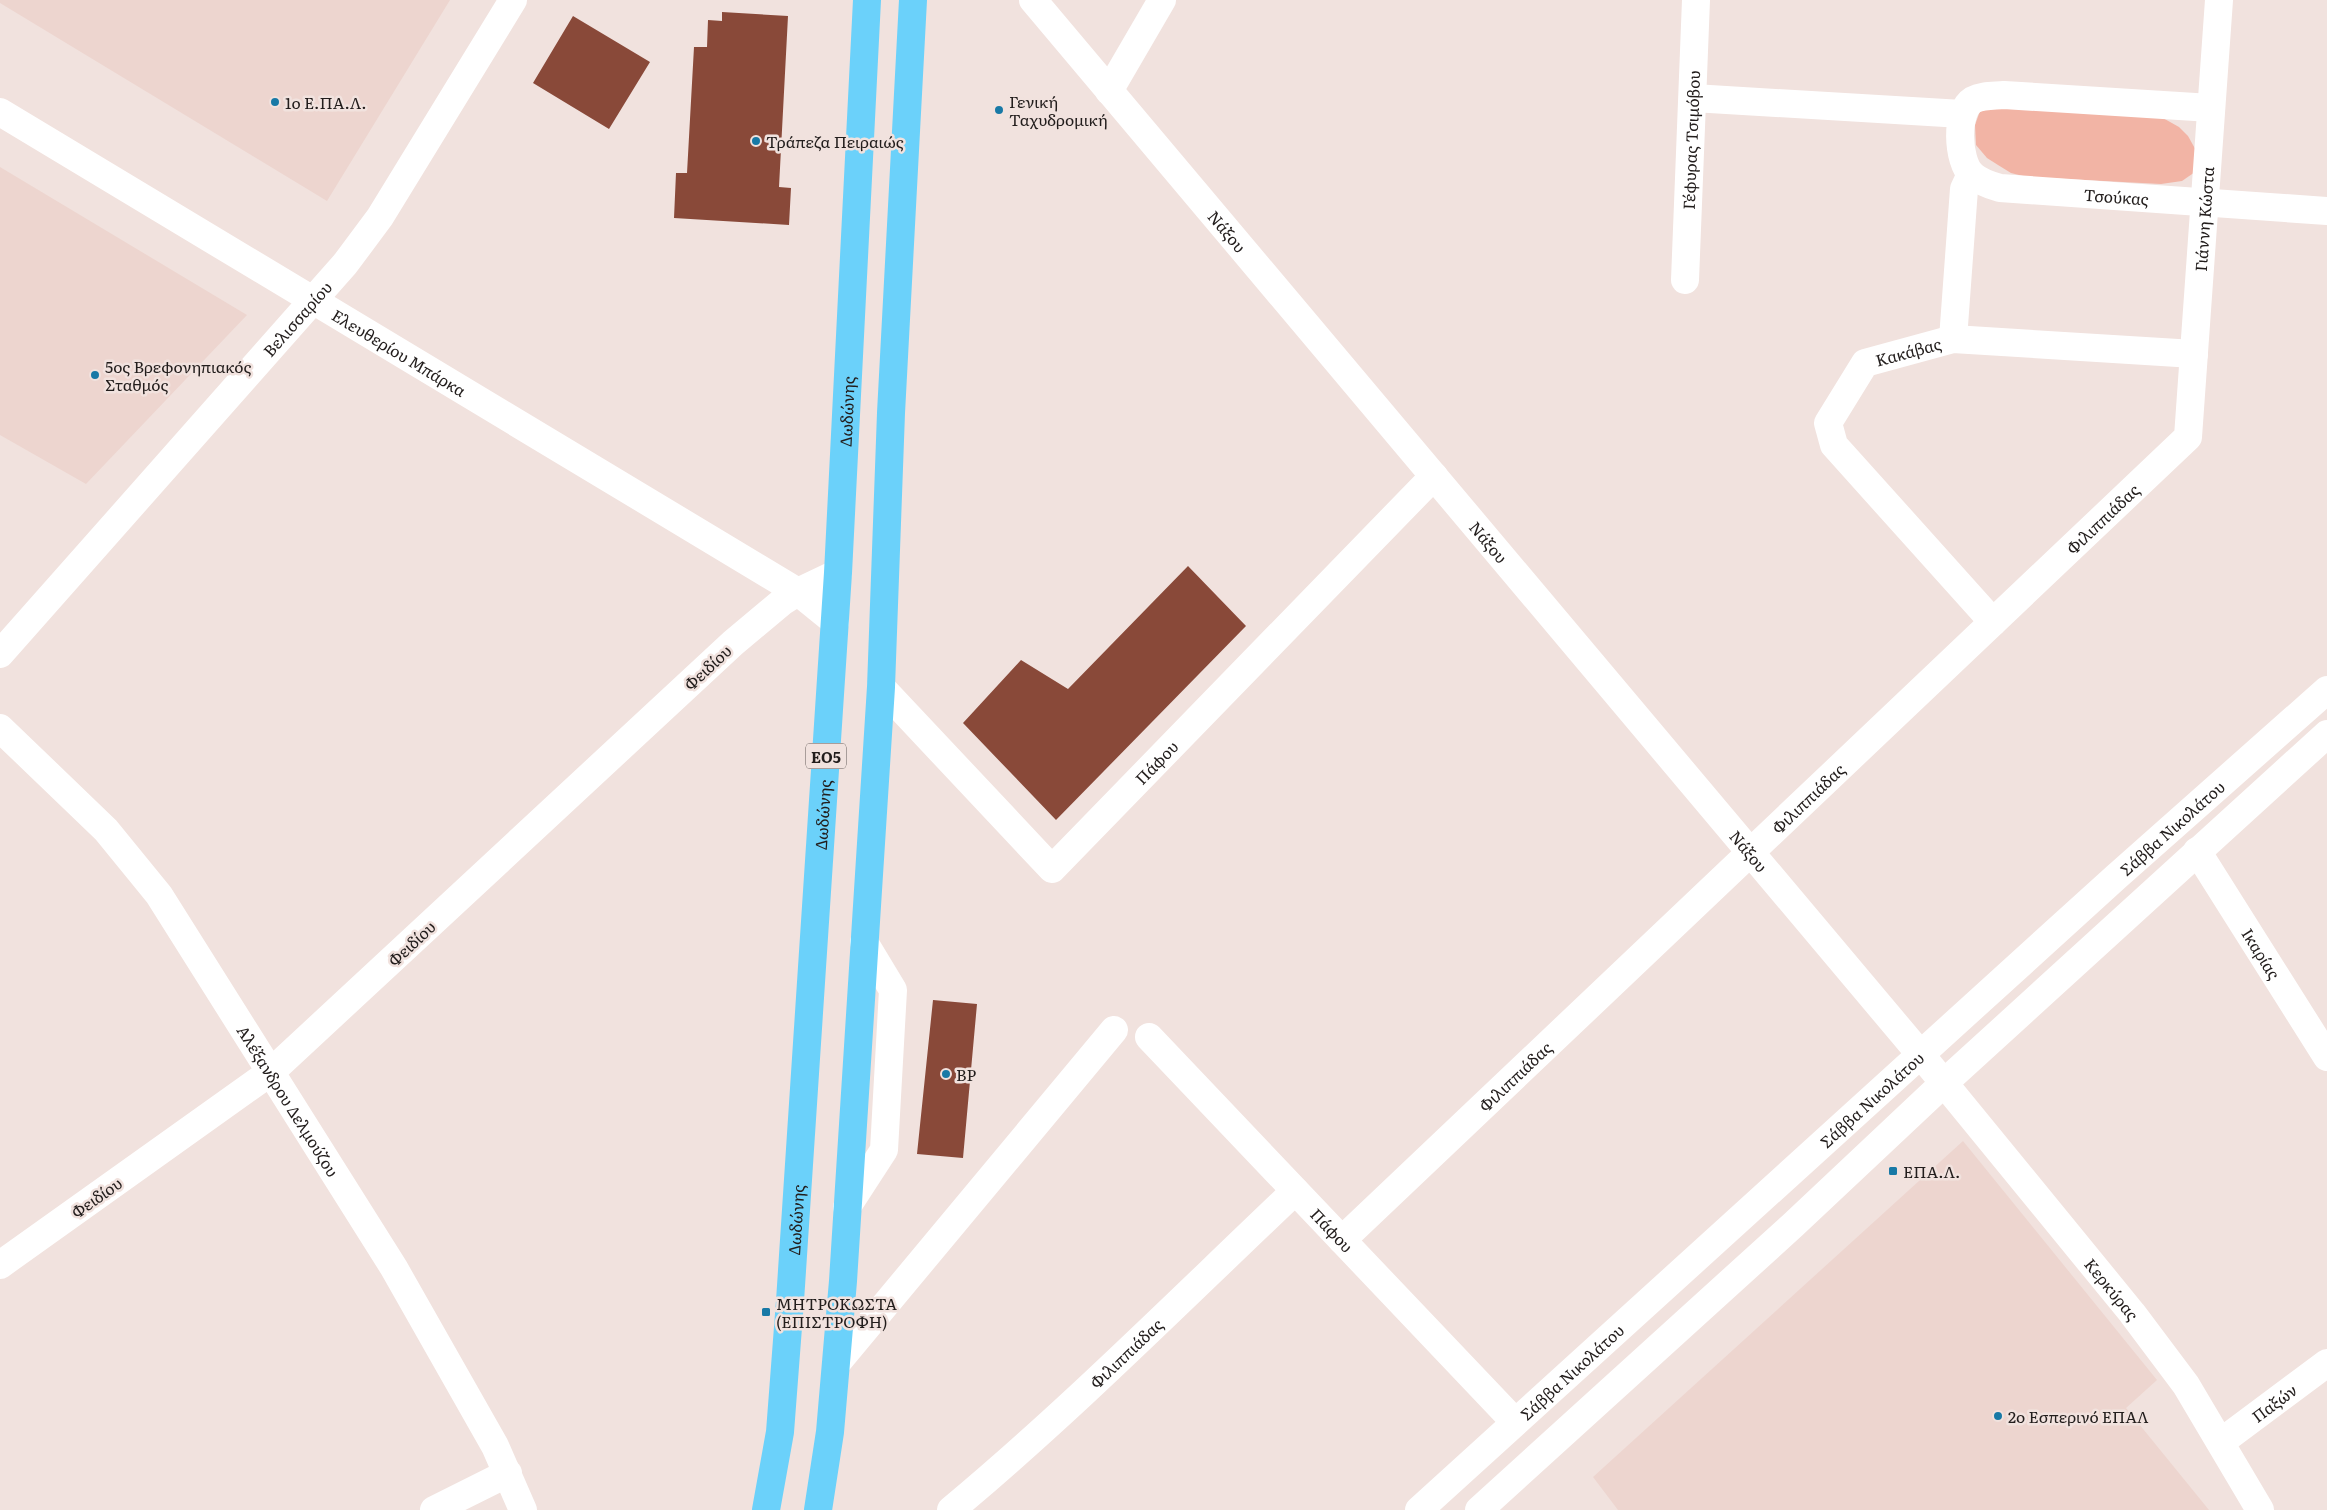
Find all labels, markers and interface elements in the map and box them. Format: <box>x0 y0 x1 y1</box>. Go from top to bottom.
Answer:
street label: Γέφυρας Τσιμόβου <box>1676 70 1705 210</box>
place label: Γενική Ταχυδρομική <box>1009 89 1108 131</box>
place label: 1ο Ε.ΠΑ.Λ. <box>285 90 367 114</box>
marker: 1ο Ε.ΠΑ.Λ. <box>269 96 281 108</box>
marker: Γενική Ταχυδρομική <box>993 104 1005 116</box>
place label: Τράπεζα Πειραιώς <box>766 129 904 153</box>
marker: Τράπεζα Πειραιώς <box>750 135 762 147</box>
street label: Γιάννη Κώστα <box>2188 165 2219 272</box>
street label: Τσούκας <box>2083 182 2150 210</box>
street label: Νάξου <box>1203 205 1252 257</box>
street label: Βελισσαρίου <box>257 275 337 361</box>
street label: Ελευθερίου Μπάρκα <box>328 303 471 402</box>
street label: Κακάβας <box>1873 331 1944 372</box>
place label: 5ος Βρεφονηπιακός Σταθμός <box>105 354 252 396</box>
marker: 5ος Βρεφονηπιακός Σταθμός <box>89 369 101 381</box>
street label: Δωδώνης <box>832 376 860 447</box>
street label: Φιλιππιάδας <box>2060 478 2144 559</box>
street label: Νάξου <box>1464 515 1514 568</box>
street label: Φειδίου <box>678 639 736 695</box>
street label: Πάφου <box>1129 735 1183 789</box>
road number: ΕΟ5 <box>806 744 846 768</box>
street label: Φιλιππιάδας <box>1766 757 1850 839</box>
street label: Σάββα Νικολάτου <box>2114 774 2229 881</box>
street label: Δωδώνης <box>808 779 836 851</box>
street label: Νάξου <box>1724 825 1774 877</box>
street label: Φειδίου <box>382 915 440 971</box>
street label: Ικαρίας <box>2236 923 2287 984</box>
street label: Αλέξανδρου Δελμούζου <box>232 1020 345 1181</box>
street label: Φιλιππιάδας <box>1473 1035 1557 1117</box>
street label: Σάββα Νικολάτου <box>1814 1046 1929 1153</box>
place label: BP <box>956 1062 977 1086</box>
marker: BP <box>940 1068 952 1080</box>
place label: ΕΠΑ.Λ. <box>1903 1159 1960 1183</box>
marker: ΕΠΑ.Λ. <box>1887 1165 1899 1177</box>
street label: Φειδίου <box>66 1171 126 1223</box>
street label: Δωδώνης <box>781 1184 810 1256</box>
street label: Πάφου <box>1305 1202 1359 1257</box>
street label: Κερκύρας <box>2079 1252 2145 1325</box>
place label: ΜΗΤΡΟΚΩΣΤΑ (ΕΠΙΣΤΡΟΦΗ) <box>776 1291 897 1333</box>
marker: ΜΗΤΡΟΚΩΣΤΑ (ΕΠΙΣΤΡΟΦΗ) <box>760 1306 772 1318</box>
street label: Φιλιππιάδας <box>1084 1312 1168 1394</box>
street label: Σάββα Νικολάτου <box>1514 1318 1629 1425</box>
street label: Παξών <box>2246 1378 2302 1428</box>
place label: 2ο Εσπερινό ΕΠΑΛ <box>2008 1404 2149 1428</box>
marker: 2ο Εσπερινό ΕΠΑΛ <box>1992 1410 2004 1422</box>

